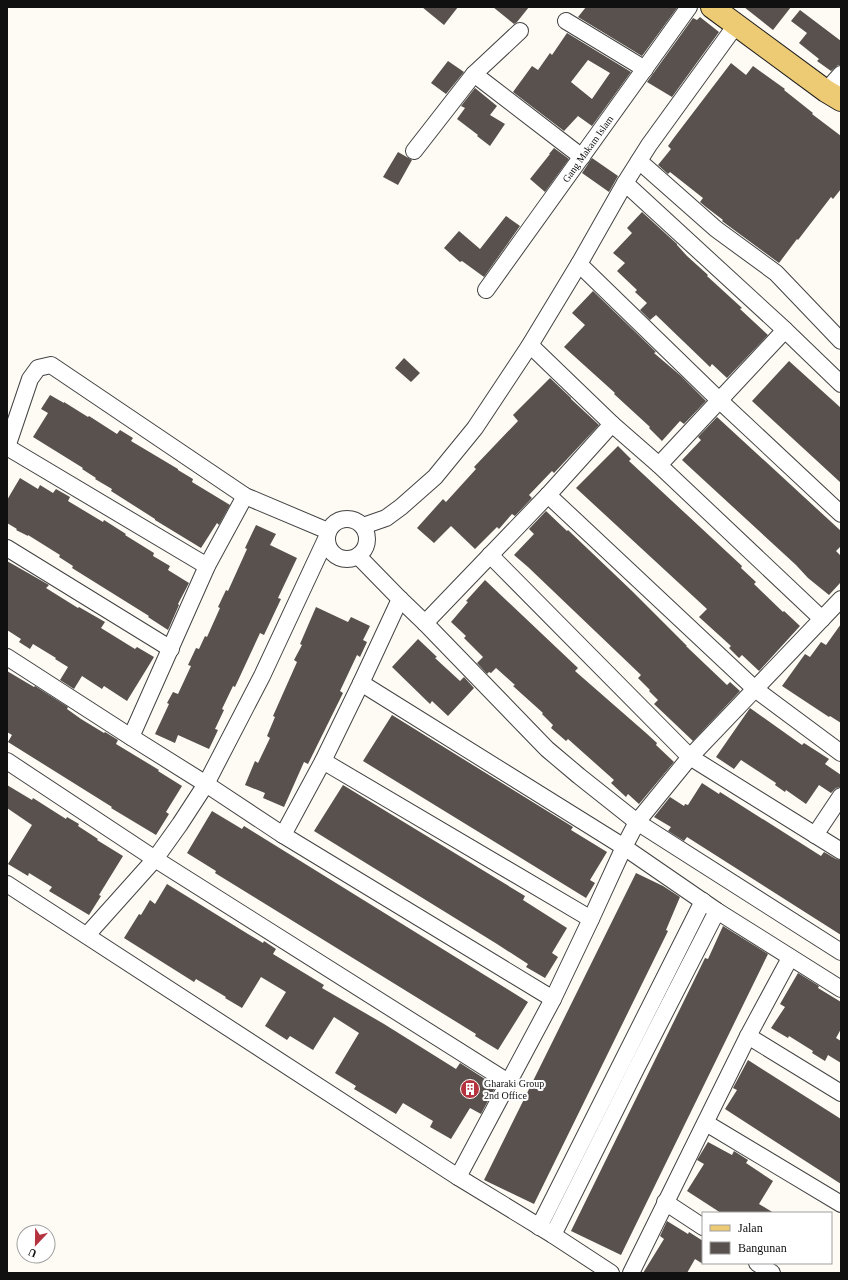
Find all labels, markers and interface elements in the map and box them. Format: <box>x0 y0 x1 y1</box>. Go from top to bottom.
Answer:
street label: Gang Makam Islam <box>560 113 616 184</box>
building icon: Gharaki Group 2nd Office <box>459 1078 481 1100</box>
place label: Gharaki Group 2nd Office <box>484 1078 544 1101</box>
legend <box>702 1212 832 1264</box>
text: Jalan <box>738 1221 763 1235</box>
north arrow <box>16 1224 56 1264</box>
text: Bangunan <box>738 1241 787 1255</box>
text: U <box>26 1246 38 1260</box>

